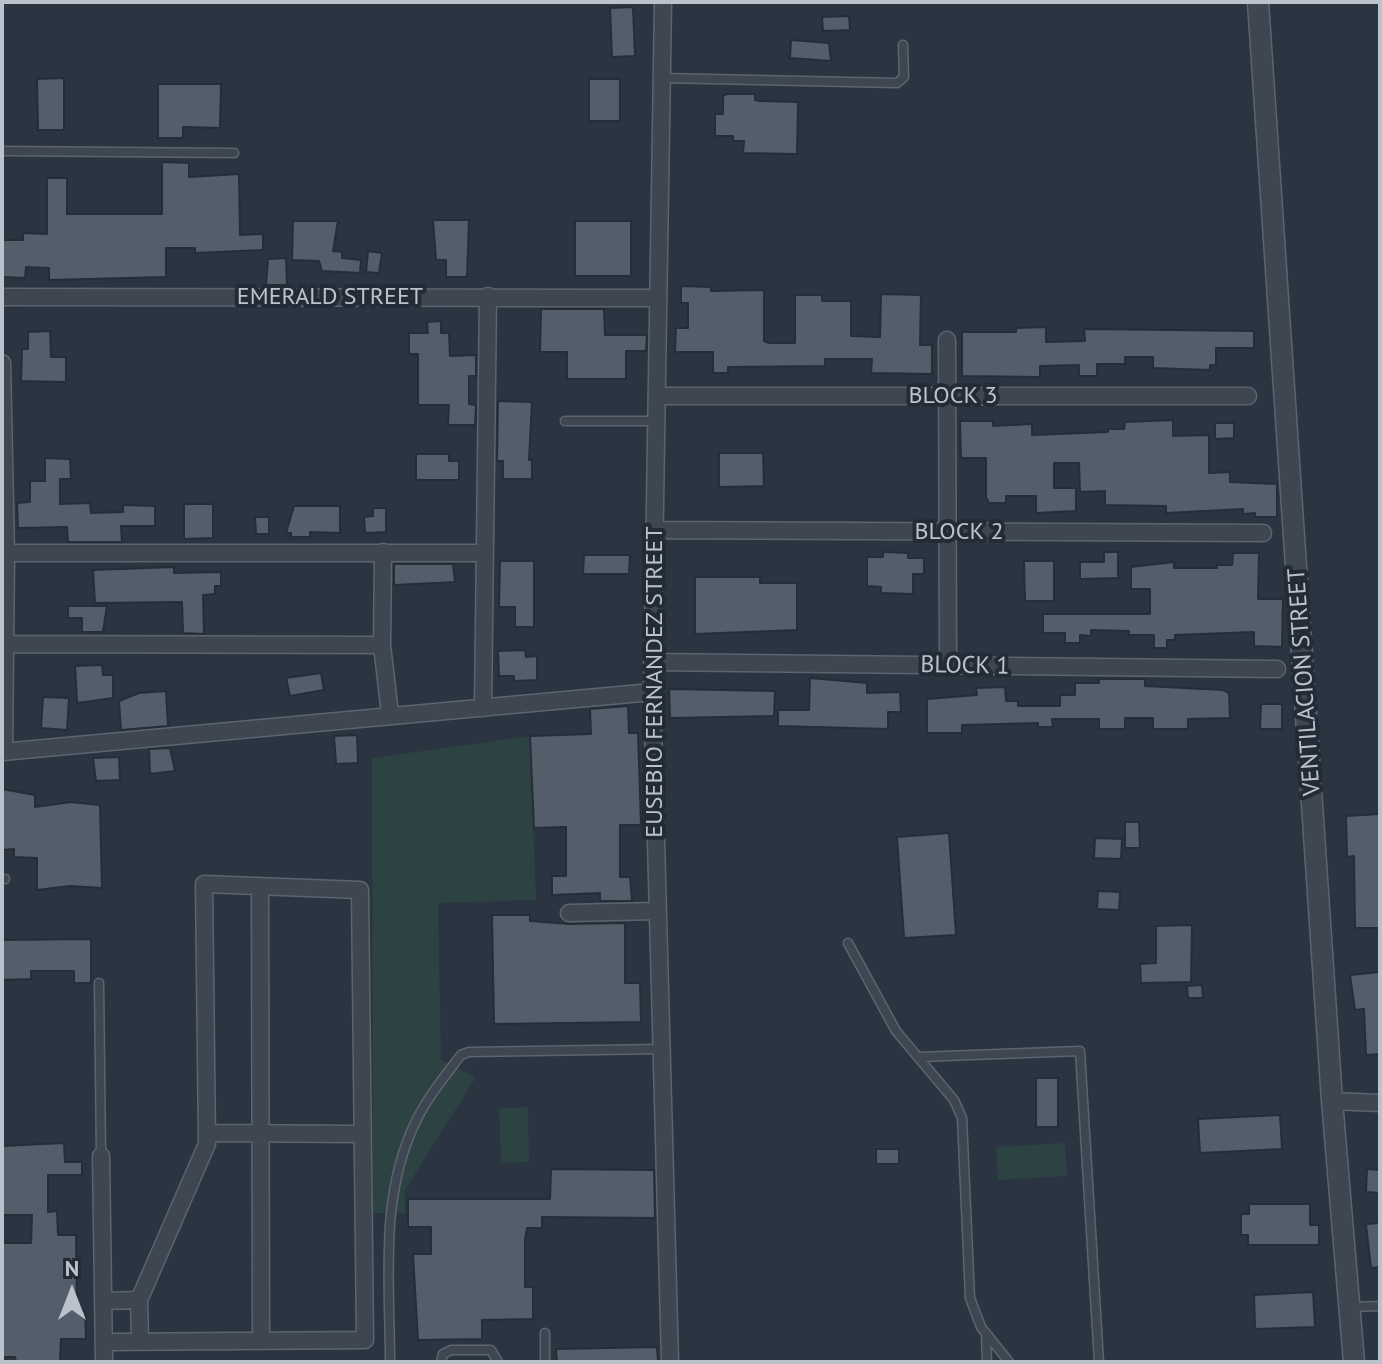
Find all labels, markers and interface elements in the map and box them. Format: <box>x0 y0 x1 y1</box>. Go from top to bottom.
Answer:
street label: EMERALD STREET <box>237 283 423 311</box>
street label: BLOCK 3 <box>908 382 998 410</box>
street label: BLOCK 2 <box>914 518 1004 546</box>
street label: EUSEBIO FERNANDEZ STREET <box>641 526 669 838</box>
street label: VENTILACION STREET <box>1283 567 1327 797</box>
street label: BLOCK 1 <box>920 651 1010 681</box>
north arrow <box>32 1252 112 1332</box>
text: N <box>65 1254 79 1282</box>

